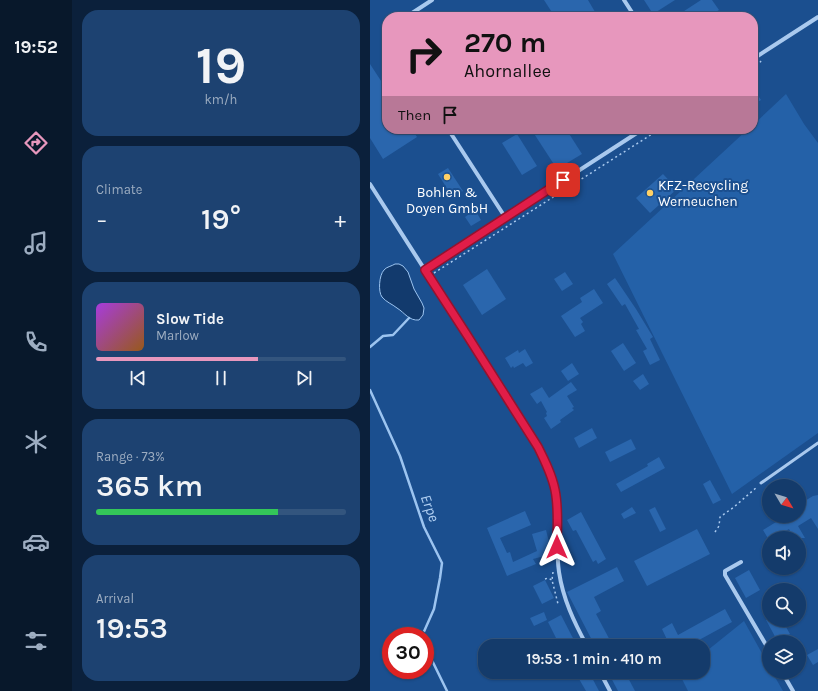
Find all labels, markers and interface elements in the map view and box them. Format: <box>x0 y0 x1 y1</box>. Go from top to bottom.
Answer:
text: 270 m <box>464 26 546 59</box>
icon: right <box>398 28 450 80</box>
text: 19 <box>196 35 246 96</box>
text: 19:52 <box>14 36 58 58</box>
text: Ahornallee <box>464 60 551 82</box>
text: km/h <box>205 92 237 107</box>
icon: arrive <box>439 104 461 126</box>
text: Then <box>398 106 431 124</box>
icon: directions <box>22 129 50 157</box>
pin <box>546 163 580 197</box>
icon: arrive <box>552 169 574 191</box>
marker: Bohlen & Doyen GmbH <box>442 172 452 182</box>
place label: KFZ-Recycling Werneuchen <box>658 177 748 210</box>
text: Climate <box>96 182 142 197</box>
place label: Bohlen & Doyen GmbH <box>406 184 488 217</box>
marker: KFZ-Recycling Werneuchen <box>645 188 655 198</box>
text: 19° <box>201 201 241 237</box>
text: − <box>96 207 108 233</box>
text: + <box>334 207 346 233</box>
icon: music <box>22 229 50 257</box>
text: Slow Tide <box>156 310 224 328</box>
icon: phone <box>22 328 50 356</box>
text: Marlow <box>156 328 199 343</box>
icon: previous <box>127 367 149 389</box>
icon: pause <box>210 367 232 389</box>
icon: next <box>293 367 315 389</box>
icon: climate <box>22 428 50 456</box>
text: Range · 73% <box>96 449 165 464</box>
text: 365 km <box>96 468 203 504</box>
north arrow <box>762 479 806 523</box>
map controls <box>762 479 806 679</box>
water label: Erpe <box>417 492 443 524</box>
position arrow <box>536 526 578 568</box>
icon: car <box>22 528 50 556</box>
button: sound <box>762 531 806 575</box>
button: search <box>762 583 806 627</box>
text: Arrival <box>96 591 134 606</box>
text: 19:53 <box>96 610 168 646</box>
icon: filters <box>22 627 50 655</box>
speed limit sign: 30 <box>382 627 434 679</box>
button: layers <box>762 635 806 679</box>
text: 19:53 · 1 min · 410 m <box>526 650 662 668</box>

